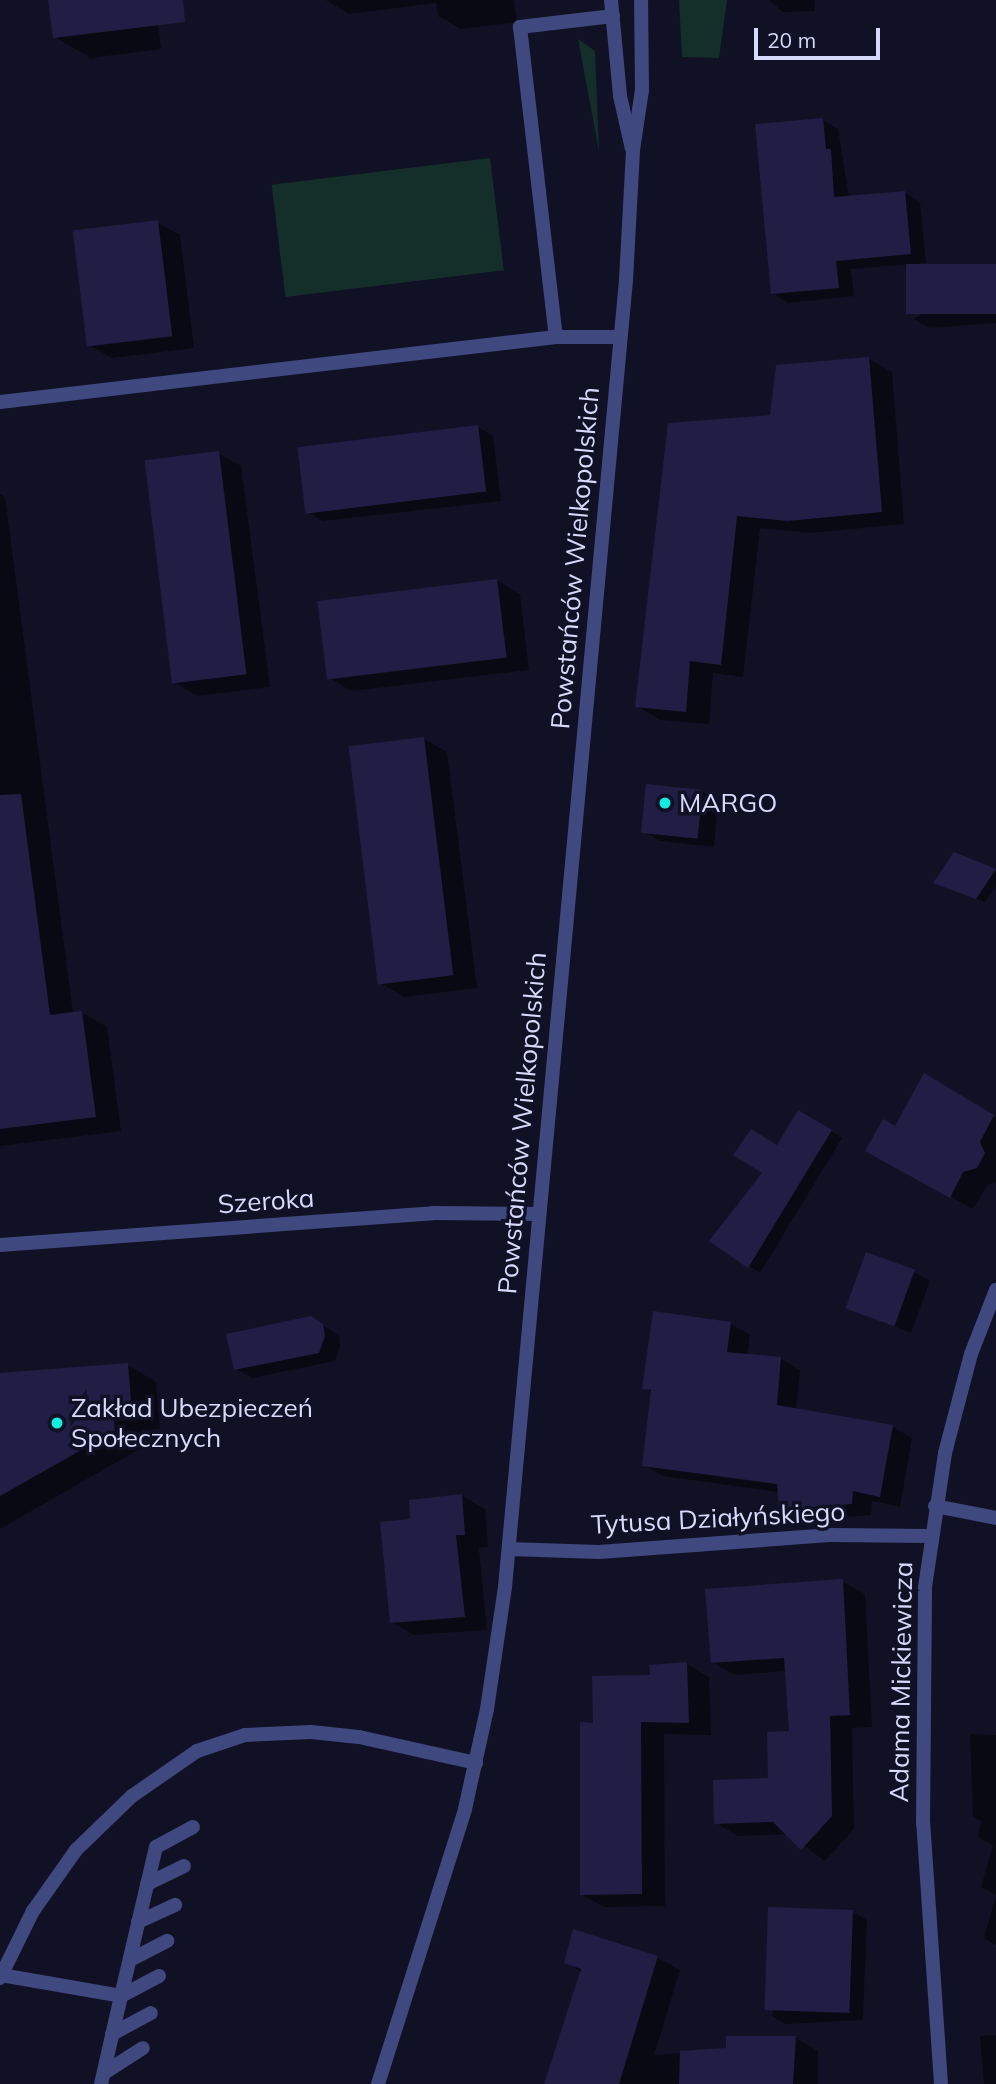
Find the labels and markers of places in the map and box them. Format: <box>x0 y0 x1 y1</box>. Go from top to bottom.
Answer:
place label: MARGO <box>679 787 777 819</box>
marker: MARGO <box>657 795 673 811</box>
place label: Zakład Ubezpieczeń Społecznych <box>71 1392 313 1454</box>
marker: Zakład Ubezpieczeń Społecznych <box>49 1415 65 1431</box>

